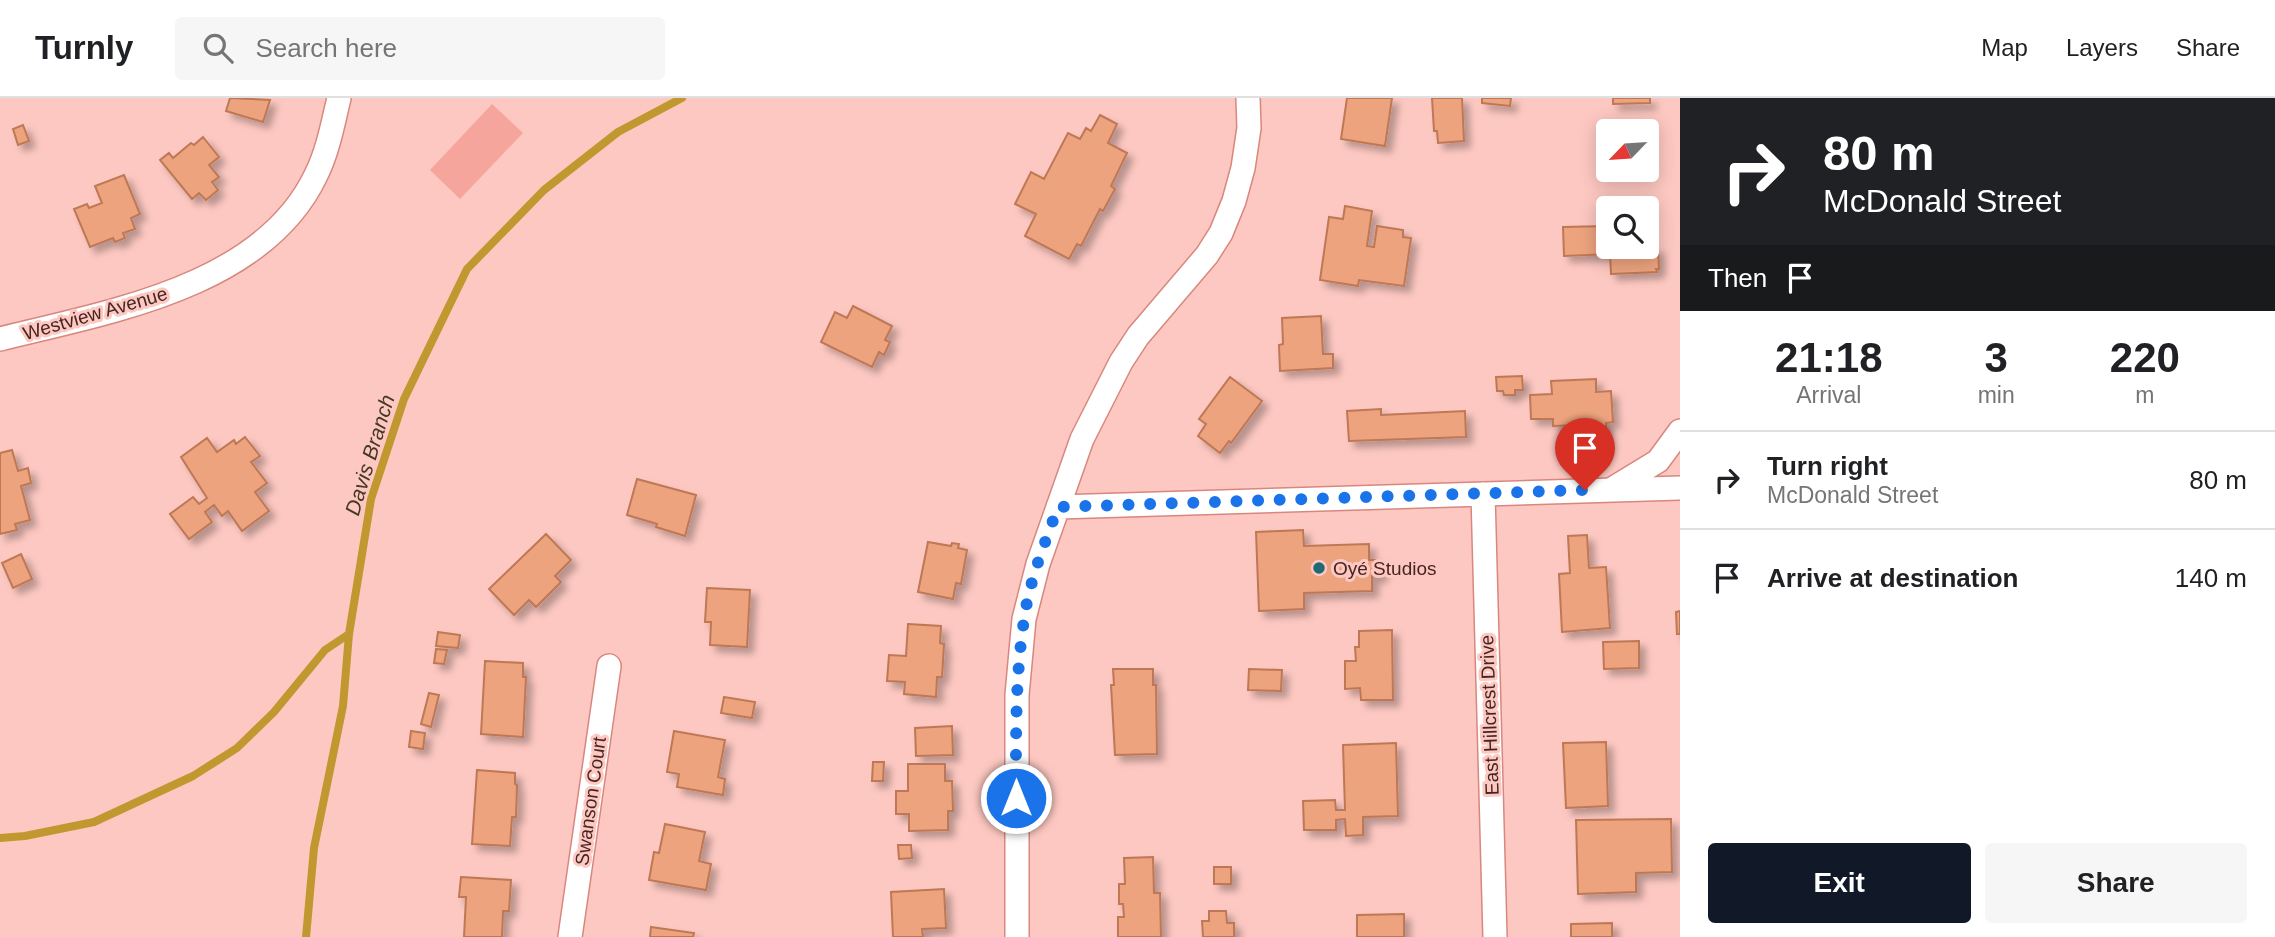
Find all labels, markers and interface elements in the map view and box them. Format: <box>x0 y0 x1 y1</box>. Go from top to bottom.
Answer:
search box <box>175 17 665 80</box>
text: Turnly <box>35 29 133 66</box>
icon: search <box>199 29 237 67</box>
text: Search here <box>255 33 397 63</box>
text: Map <box>1981 34 2028 61</box>
text: Layers <box>2066 34 2138 61</box>
text: Share <box>2176 34 2240 61</box>
north arrow <box>1596 119 1659 182</box>
map controls <box>1596 119 1659 259</box>
icon: right <box>1708 126 1799 217</box>
text: 80 m <box>1823 126 1935 180</box>
text: McDonald Street <box>1823 183 2061 219</box>
button: search <box>1596 196 1659 259</box>
icon: arrive <box>1781 259 1819 297</box>
text: Then <box>1708 263 1767 293</box>
street label: Westview Avenue <box>20 283 170 344</box>
text: 21:18 <box>1775 334 1883 381</box>
text: 3 <box>1984 334 2008 381</box>
text: 220 <box>2110 334 2180 381</box>
text: Arrival <box>1796 382 1861 408</box>
text: min <box>1978 382 2015 408</box>
text: m <box>2135 382 2154 408</box>
water label: Davis Branch <box>340 392 399 518</box>
pin <box>1555 418 1615 490</box>
icon: arrive <box>1566 429 1604 467</box>
text: Turn right <box>1767 451 1888 481</box>
icon: right <box>1708 461 1746 499</box>
text: 80 m <box>2189 465 2247 495</box>
text: McDonald Street <box>1767 482 1938 508</box>
place label: Oyé Studios <box>1333 558 1437 579</box>
icon: arrive <box>1708 559 1746 597</box>
marker: Oyé Studios <box>1311 560 1327 576</box>
text: Arrive at destination <box>1767 563 2018 593</box>
text: 140 m <box>2175 563 2247 593</box>
street label: East Hillcrest Drive <box>1476 634 1503 796</box>
street label: Swanson Court <box>571 735 610 867</box>
position arrow <box>979 761 1053 835</box>
button: Exit <box>1708 843 1971 923</box>
button: Share <box>1985 843 2247 923</box>

